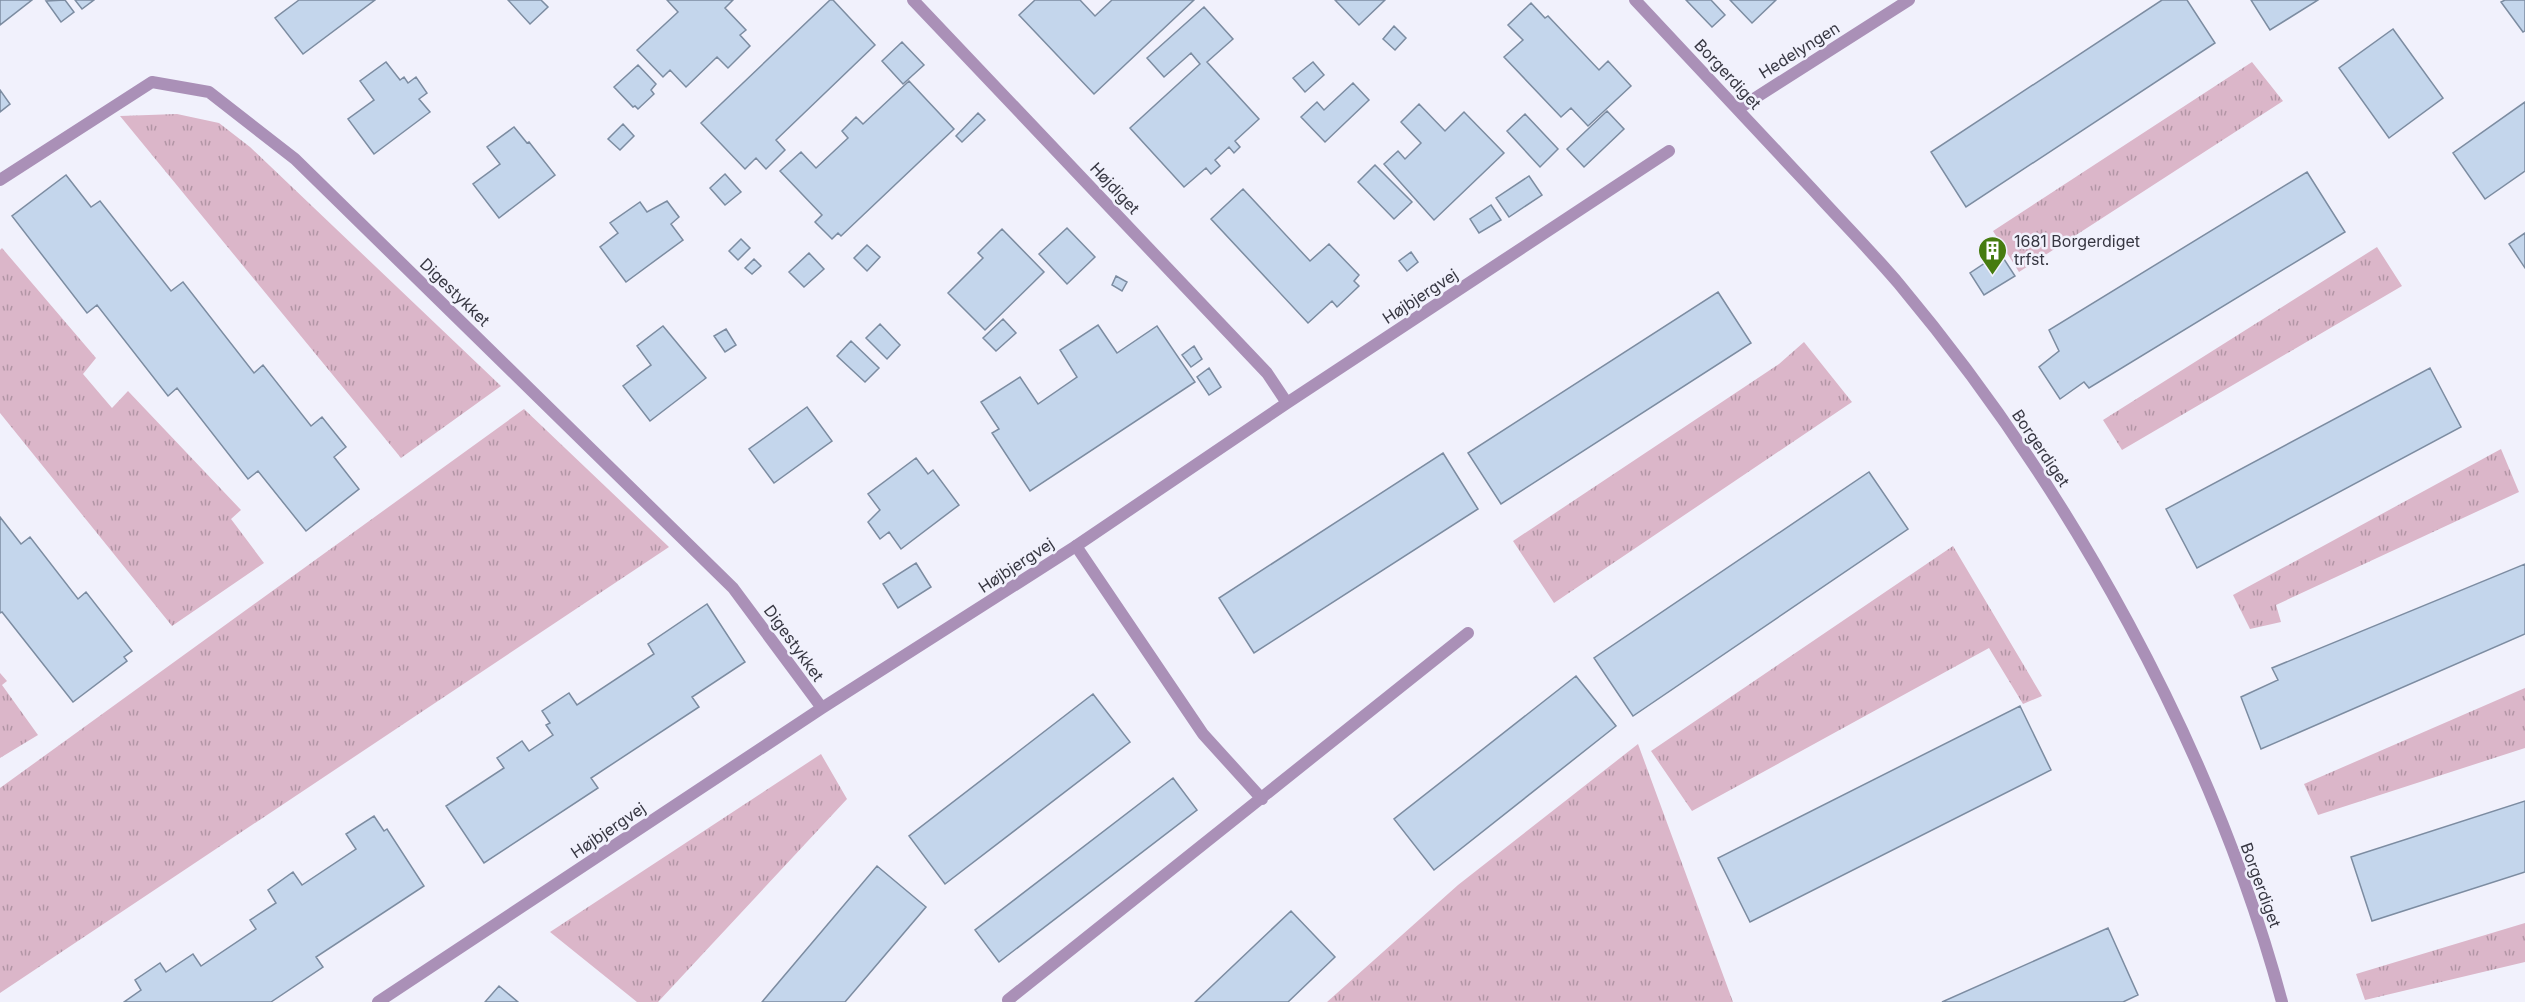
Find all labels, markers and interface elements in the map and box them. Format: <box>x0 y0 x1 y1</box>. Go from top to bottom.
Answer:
street label: Hedelyngen <box>1755 17 1843 83</box>
street label: Borgerdiget <box>1690 35 1766 113</box>
street label: Højdiget <box>1086 158 1144 218</box>
place label: 1681 Borgerdiget trfst. <box>2014 231 2140 269</box>
building icon: 1681 Borgerdiget trfst. <box>1977 234 2009 276</box>
street label: Digestykket <box>416 254 494 330</box>
street label: Højbjergvej <box>1379 264 1461 328</box>
street label: Borgerdiget <box>2008 406 2074 490</box>
street label: Højbjergvej <box>975 533 1057 597</box>
street label: Digestykket <box>760 601 828 685</box>
street label: Højbjergvej <box>567 798 649 862</box>
street label: Borgerdiget <box>2236 840 2286 930</box>

